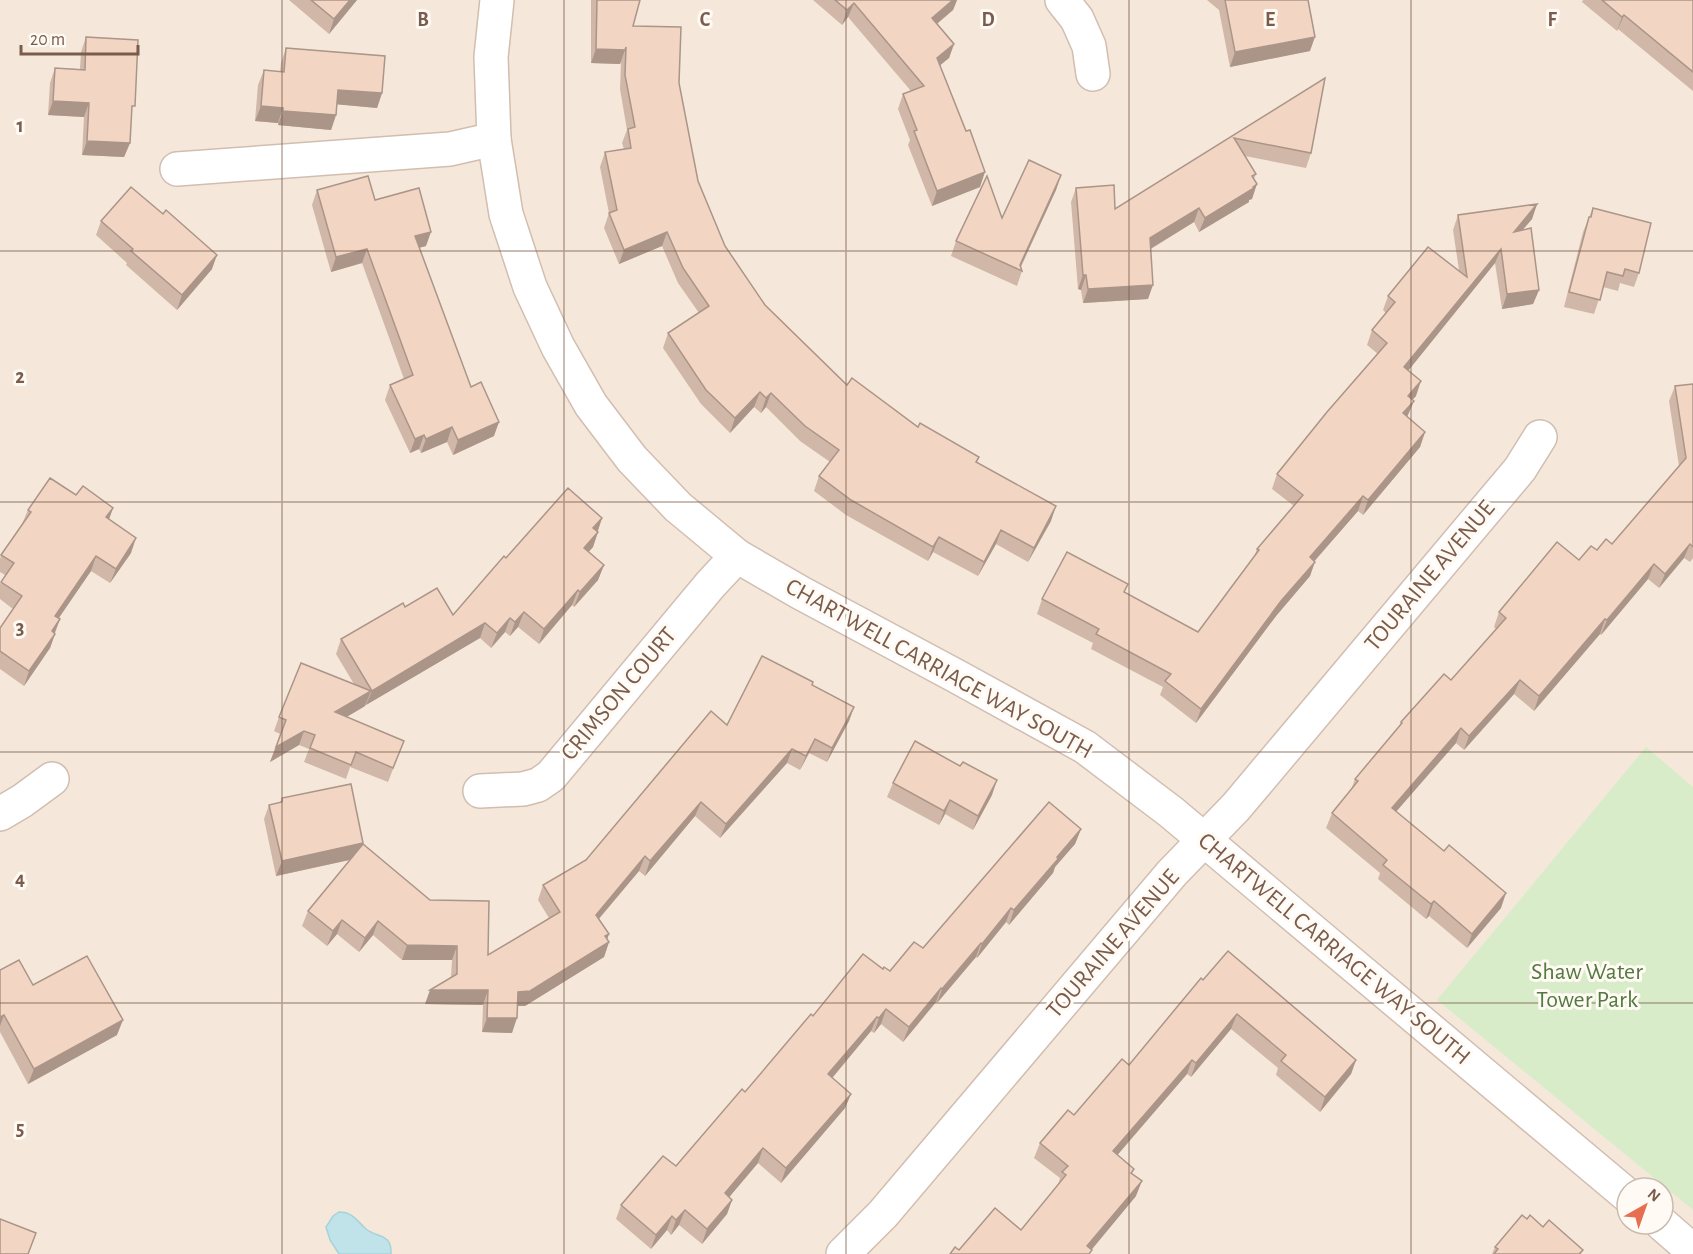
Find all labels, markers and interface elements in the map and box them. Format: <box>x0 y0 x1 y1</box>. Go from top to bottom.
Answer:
text: B <box>417 10 429 30</box>
text: C <box>700 10 711 30</box>
text: D <box>981 10 995 30</box>
text: E <box>1265 10 1275 30</box>
text: F <box>1547 10 1557 30</box>
scale bar <box>21 18 138 56</box>
text: 20 m <box>30 31 65 49</box>
text: 1 <box>16 116 24 136</box>
text: 2 <box>15 367 25 387</box>
street label: TOURAINE AVENUE <box>1360 496 1500 656</box>
street label: CHARTWELL CARRIAGE WAY SOUTH <box>782 574 1096 764</box>
text: 3 <box>16 618 24 638</box>
street label: CRIMSON COURT <box>557 623 681 765</box>
street label: CHARTWELL CARRIAGE WAY SOUTH <box>1193 828 1475 1070</box>
street label: TOURAINE AVENUE <box>1042 865 1184 1023</box>
text: 4 <box>15 869 25 889</box>
park label: Shaw Water Tower Park <box>1531 960 1643 1012</box>
text: 5 <box>16 1119 24 1139</box>
north arrow <box>1615 1176 1675 1236</box>
text: N <box>1645 1186 1663 1205</box>

